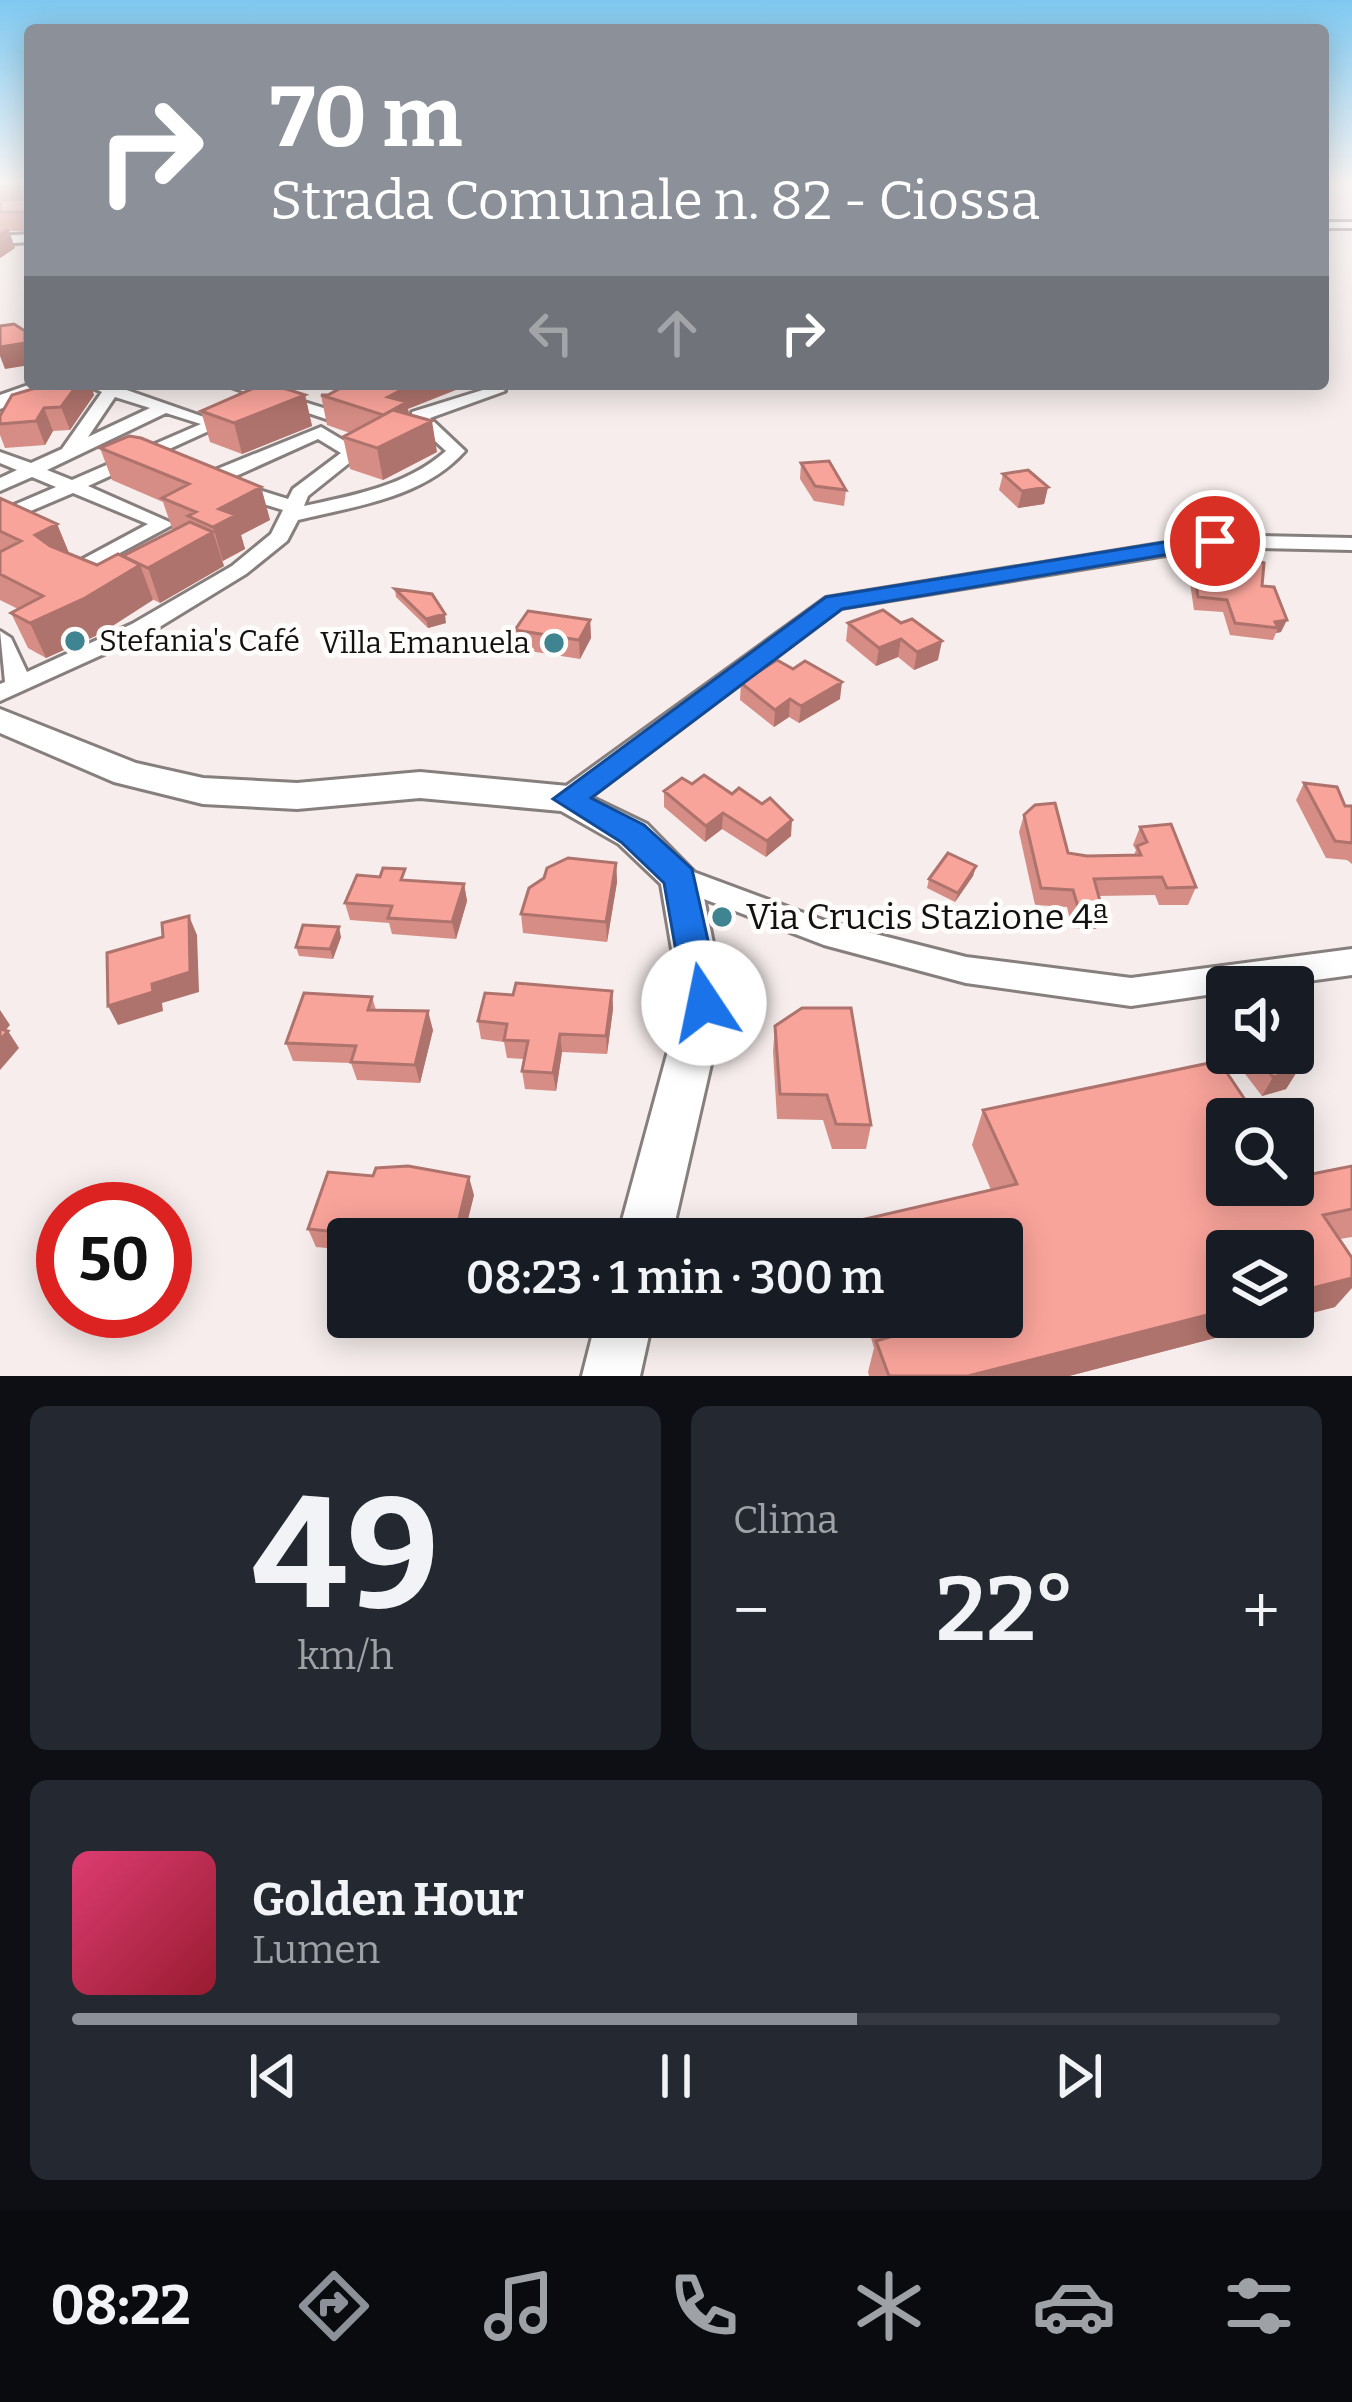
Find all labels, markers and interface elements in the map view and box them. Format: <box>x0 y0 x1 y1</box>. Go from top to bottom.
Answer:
text: 70 m <box>270 67 462 168</box>
icon: right <box>72 72 228 228</box>
text: Strada Comunale n. 82 - Ciossa <box>270 169 1040 233</box>
icon: left <box>518 300 584 366</box>
icon: ahead <box>644 300 710 366</box>
icon: right <box>770 300 836 366</box>
pin <box>1164 490 1266 592</box>
icon: arrive <box>1182 508 1248 574</box>
place label: Stefania's Café <box>99 623 300 659</box>
place label: Villa Emanuela <box>320 625 530 661</box>
marker: Stefania's Café <box>62 628 88 654</box>
marker: Villa Emanuela <box>541 630 567 656</box>
place label: Via Crucis Stazione 4ª <box>746 895 1109 939</box>
marker: Via Crucis Stazione 4ª <box>709 904 735 930</box>
position arrow <box>641 940 767 1066</box>
map controls <box>1206 966 1314 1338</box>
button: sound <box>1206 966 1314 1074</box>
button: search <box>1206 1098 1314 1206</box>
speed limit sign: 50 <box>36 1182 192 1338</box>
button: layers <box>1206 1230 1314 1338</box>
text: 08:23 · 1 min · 300 m <box>466 1251 884 1305</box>
text: 49 <box>252 1461 439 1648</box>
text: Clima <box>733 1497 838 1543</box>
text: 22° <box>936 1556 1076 1664</box>
text: − <box>733 1571 769 1650</box>
text: + <box>1242 1571 1280 1650</box>
text: km/h <box>297 1633 394 1679</box>
text: Golden Hour <box>252 1873 524 1927</box>
text: Lumen <box>252 1927 380 1973</box>
icon: previous <box>240 2043 306 2109</box>
icon: pause <box>643 2043 709 2109</box>
icon: next <box>1046 2043 1112 2109</box>
icon: directions <box>292 2264 376 2348</box>
icon: music <box>477 2264 561 2348</box>
icon: phone <box>662 2264 746 2348</box>
icon: climate <box>847 2264 931 2348</box>
icon: car <box>1032 2264 1116 2348</box>
icon: filters <box>1217 2264 1301 2348</box>
text: 08:22 <box>51 2274 191 2338</box>

